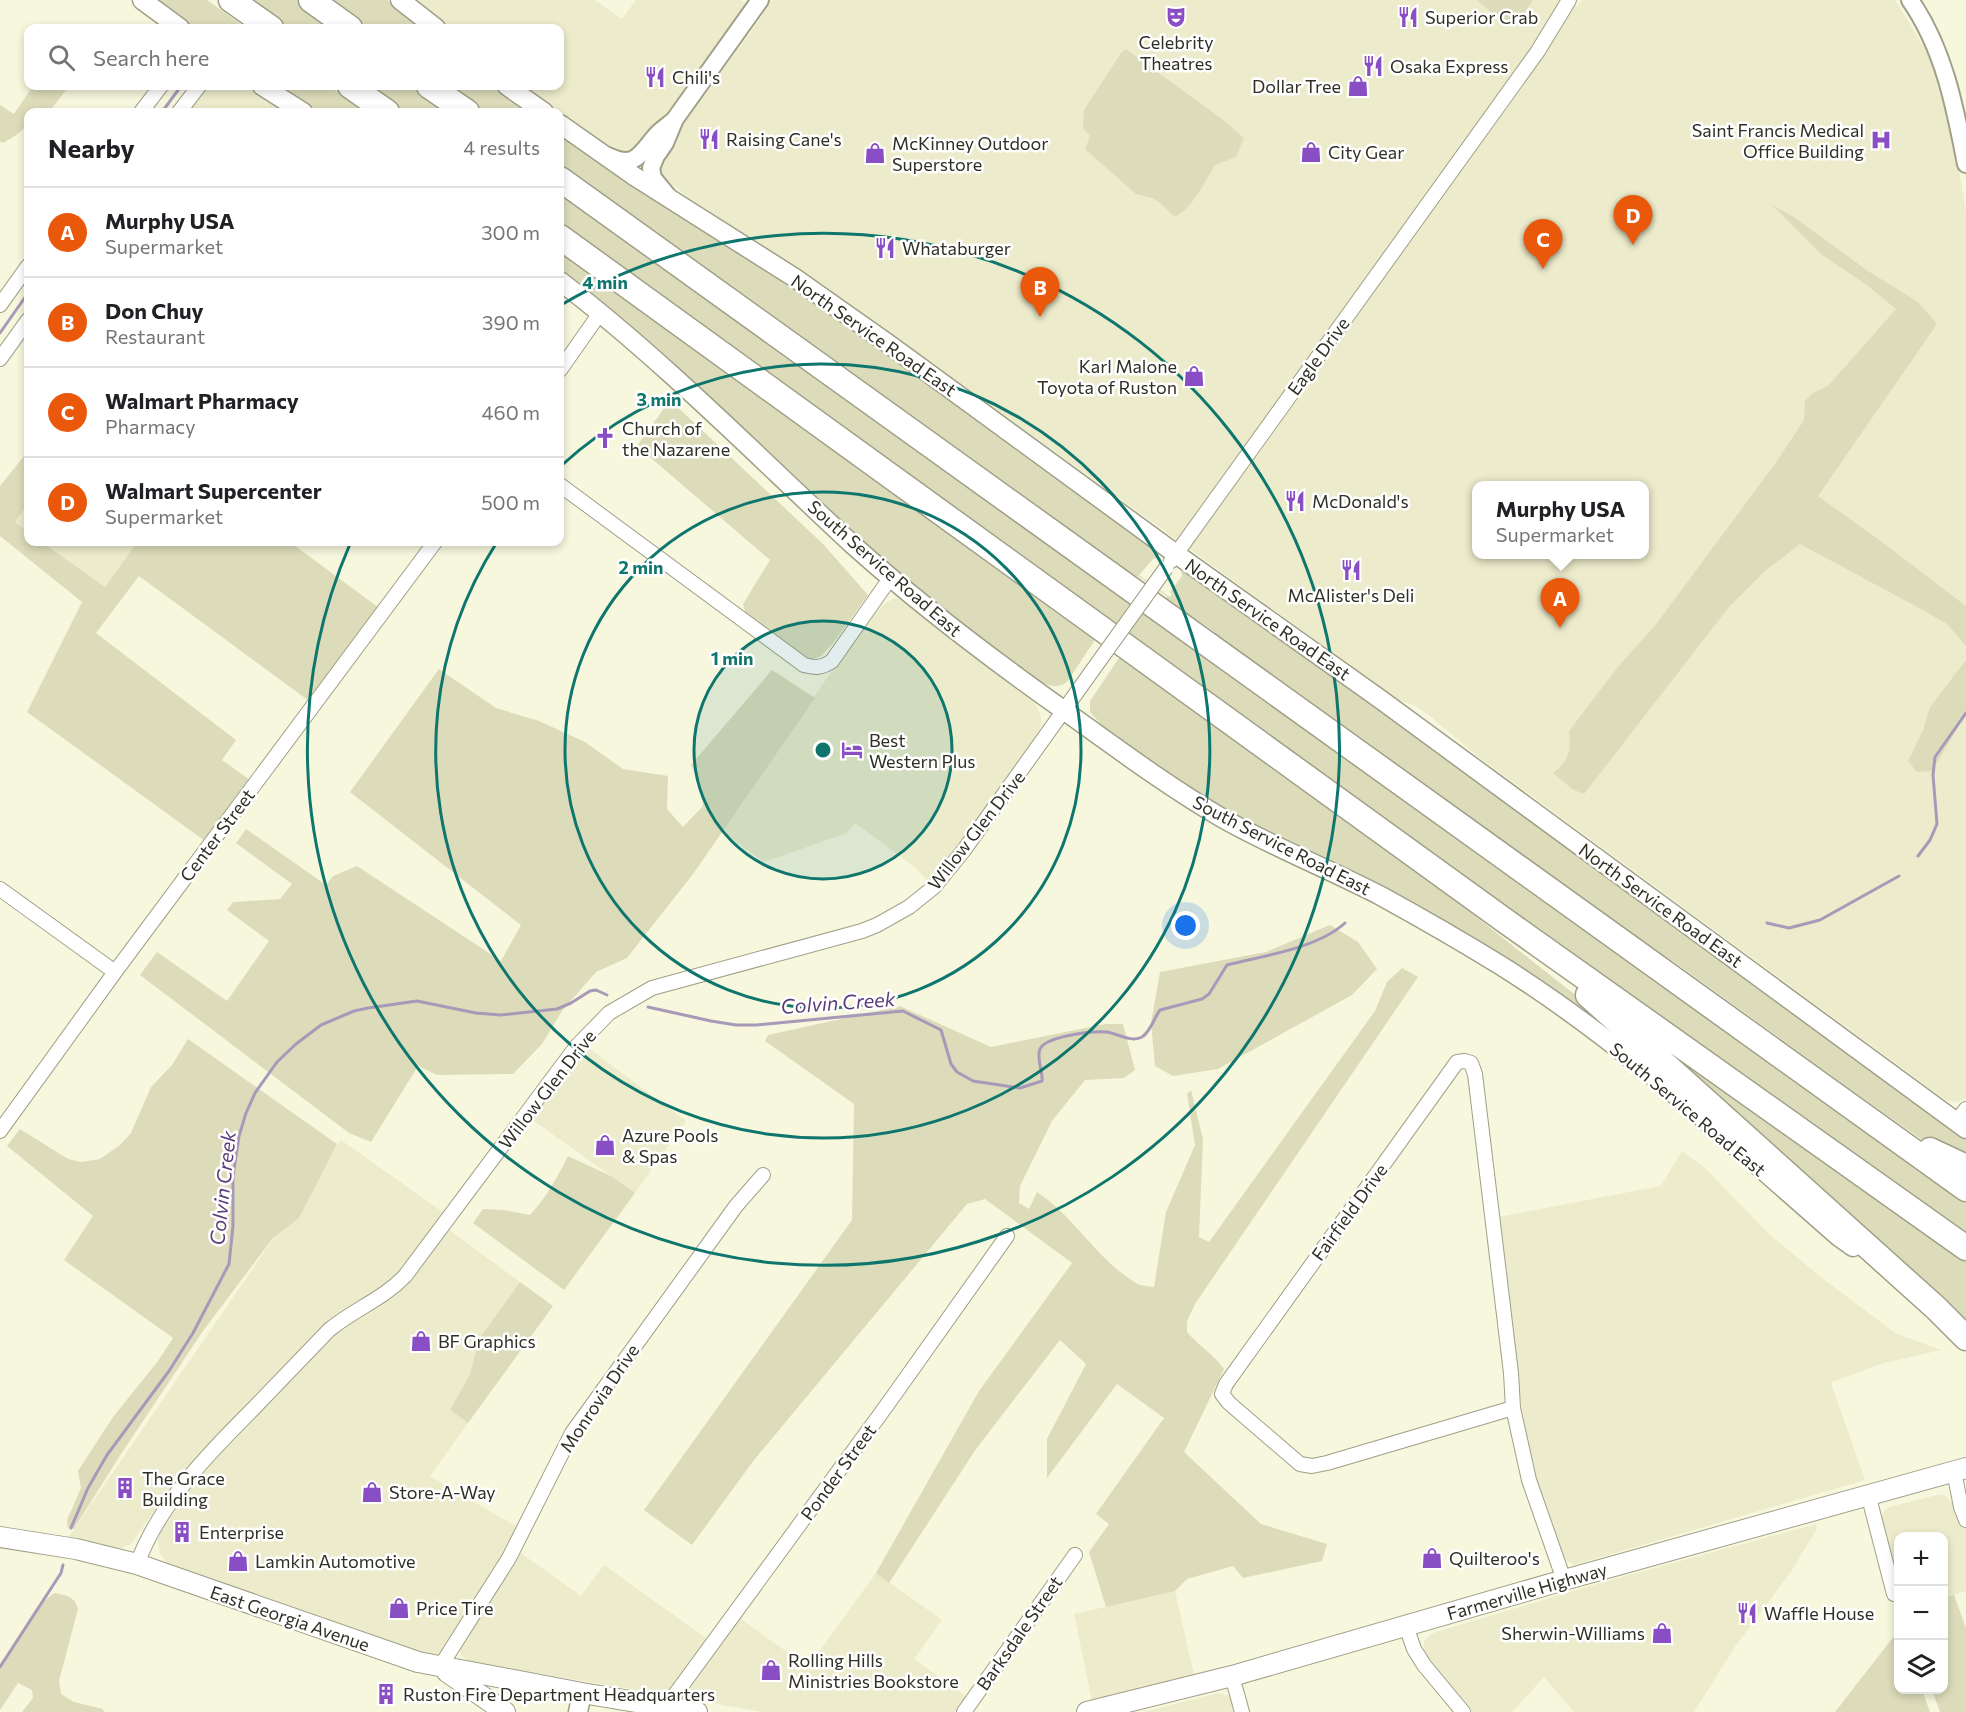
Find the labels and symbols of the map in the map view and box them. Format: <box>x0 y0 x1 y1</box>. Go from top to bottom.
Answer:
theatre icon: Celebrity Theatres <box>1164 5 1188 29</box>
restaurant icon: Superior Crab <box>1396 5 1420 29</box>
place label: Superior Crab <box>1425 6 1538 28</box>
place label: Celebrity Theatres <box>1138 31 1214 74</box>
restaurant icon: Osaka Express <box>1361 54 1385 78</box>
place label: Osaka Express <box>1390 55 1509 77</box>
restaurant icon: Chili's <box>643 65 667 89</box>
place label: Chili's <box>672 66 720 88</box>
shop icon: Dollar Tree <box>1346 74 1370 98</box>
place label: Dollar Tree <box>1252 75 1341 97</box>
place label: Saint Francis Medical Office Building <box>1692 119 1864 162</box>
restaurant icon: Raising Cane's <box>697 127 721 151</box>
place label: Raising Cane's <box>726 128 842 150</box>
hospital icon: Saint Francis Medical Office Building <box>1869 128 1893 152</box>
place label: McKinney Outdoor Superstore <box>892 132 1049 175</box>
shop icon: City Gear <box>1299 140 1323 164</box>
shop icon: McKinney Outdoor Superstore <box>863 141 887 165</box>
place label: City Gear <box>1328 141 1404 163</box>
pin: D <box>1614 196 1652 245</box>
pin: C <box>1524 220 1562 269</box>
restaurant icon: Whataburger <box>873 236 897 260</box>
place label: Whataburger <box>902 237 1011 259</box>
pin: B <box>1020 268 1060 317</box>
street label: North Service Road East <box>787 270 961 400</box>
text: 4 min <box>582 271 628 293</box>
street label: Eagle Drive <box>1282 313 1354 399</box>
place label: Karl Malone Toyota of Ruston <box>1037 355 1177 398</box>
shop icon: Karl Malone Toyota of Ruston <box>1182 364 1206 388</box>
text: 3 min <box>636 388 682 410</box>
place label: Church of the Nazarene <box>622 417 730 460</box>
church icon: Church of the Nazarene <box>593 426 617 450</box>
restaurant icon: McDonald's <box>1283 489 1307 513</box>
place label: McDonald's <box>1312 490 1409 512</box>
street label: South Service Road East <box>804 495 966 641</box>
street label: North Service Road East <box>1181 554 1355 684</box>
text: 2 min <box>619 556 663 578</box>
restaurant icon: McAlister's Deli <box>1339 558 1363 582</box>
pin: A <box>1540 578 1580 628</box>
place label: McAlister's Deli <box>1287 584 1415 606</box>
text: 1 min <box>711 647 753 669</box>
place label: Best Western Plus <box>869 729 976 772</box>
hotel icon: Best Western Plus <box>840 738 864 762</box>
centre of rings <box>813 740 833 760</box>
street label: Willow Glen Drive <box>923 766 1029 894</box>
street label: Center Street <box>175 784 259 886</box>
street label: South Service Road East <box>1189 791 1375 899</box>
street label: North Service Road East <box>1575 838 1747 972</box>
your location <box>1171 911 1200 940</box>
water label: Colvin Creek <box>780 986 897 1018</box>
street label: Willow Glen Drive <box>494 1025 600 1153</box>
street label: South Service Road East <box>1606 1037 1770 1181</box>
place label: Azure Pools & Spas <box>622 1124 719 1167</box>
water label: Colvin Creek <box>204 1129 240 1246</box>
shop icon: Azure Pools & Spas <box>593 1133 617 1157</box>
street label: Fairfield Drive <box>1307 1159 1391 1265</box>
shop icon: BF Graphics <box>409 1329 433 1353</box>
place label: BF Graphics <box>438 1330 536 1352</box>
street label: Monrovia Drive <box>555 1340 643 1456</box>
street label: Ponder Street <box>796 1420 880 1524</box>
place label: The Grace Building <box>142 1467 225 1510</box>
building icon: The Grace Building <box>113 1476 137 1500</box>
shop icon: Store-A-Way <box>360 1480 384 1504</box>
place label: Store-A-Way <box>389 1481 496 1503</box>
building icon: Enterprise <box>170 1520 194 1544</box>
place label: Enterprise <box>199 1521 284 1543</box>
shop icon: Quilteroo's <box>1420 1546 1444 1570</box>
place label: Quilteroo's <box>1449 1547 1540 1569</box>
shop icon: Lamkin Automotive <box>226 1549 250 1573</box>
place label: Lamkin Automotive <box>255 1550 416 1572</box>
street label: Farmerville Highway <box>1444 1558 1610 1624</box>
street label: Barksdale Street <box>971 1572 1067 1694</box>
street label: East Georgia Avenue <box>207 1580 373 1656</box>
shop icon: Price Tire <box>387 1596 411 1620</box>
place label: Price Tire <box>416 1597 494 1619</box>
restaurant icon: Waffle House <box>1735 1601 1759 1625</box>
place label: Waffle House <box>1764 1602 1874 1624</box>
shop icon: Sherwin-Williams <box>1650 1621 1674 1645</box>
place label: Sherwin-Williams <box>1501 1622 1645 1644</box>
place label: Rolling Hills Ministries Bookstore <box>788 1649 959 1692</box>
shop icon: Rolling Hills Ministries Bookstore <box>759 1658 783 1682</box>
building icon: Ruston Fire Department Headquarters <box>374 1682 398 1706</box>
place label: Ruston Fire Department Headquarters <box>403 1683 715 1705</box>

